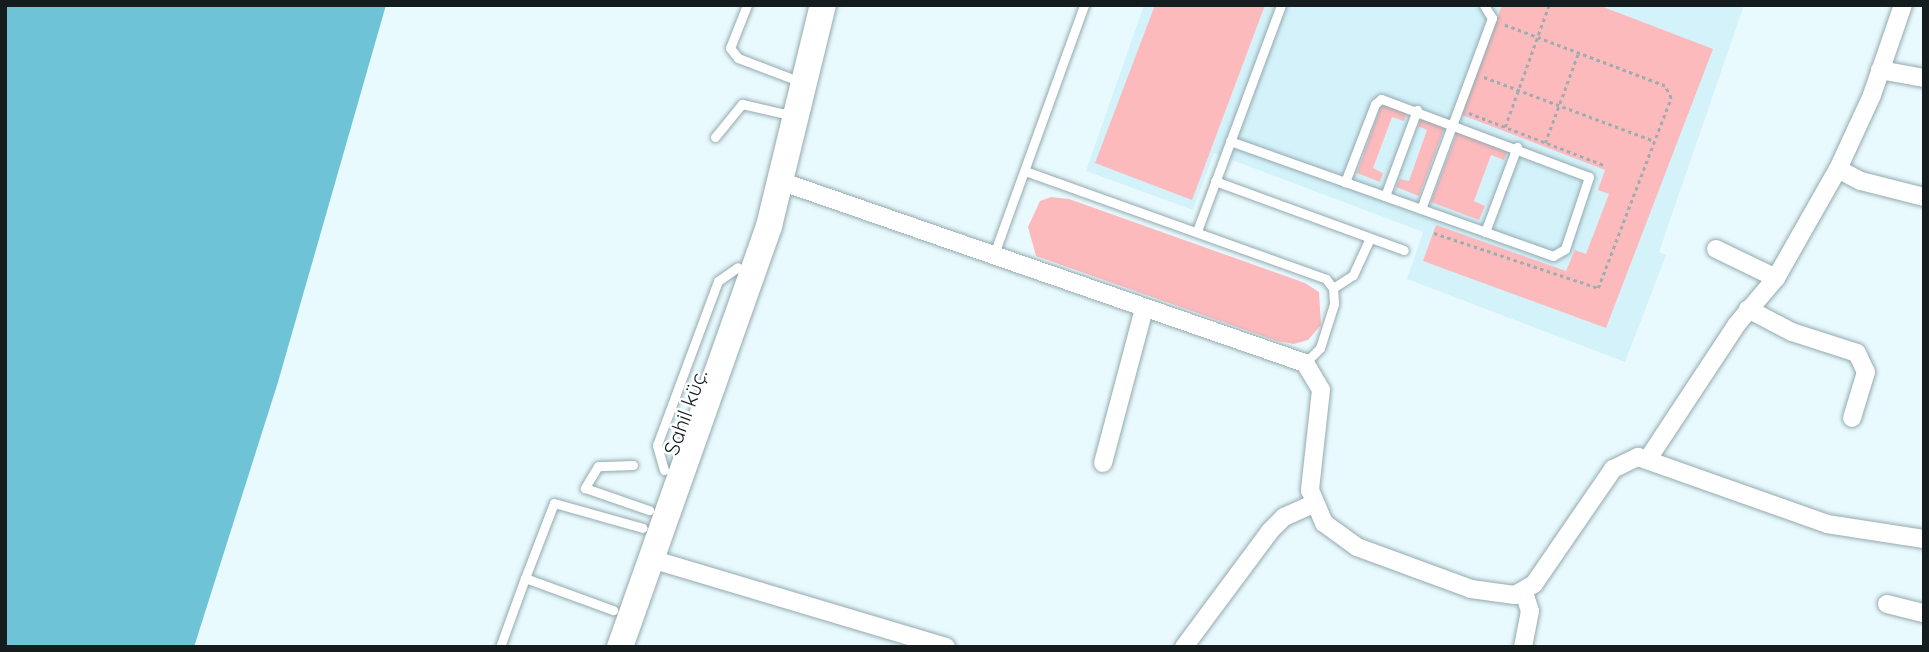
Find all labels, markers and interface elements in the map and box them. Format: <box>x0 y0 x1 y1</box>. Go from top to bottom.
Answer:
street label: Sahil küç. <box>658 366 712 458</box>

